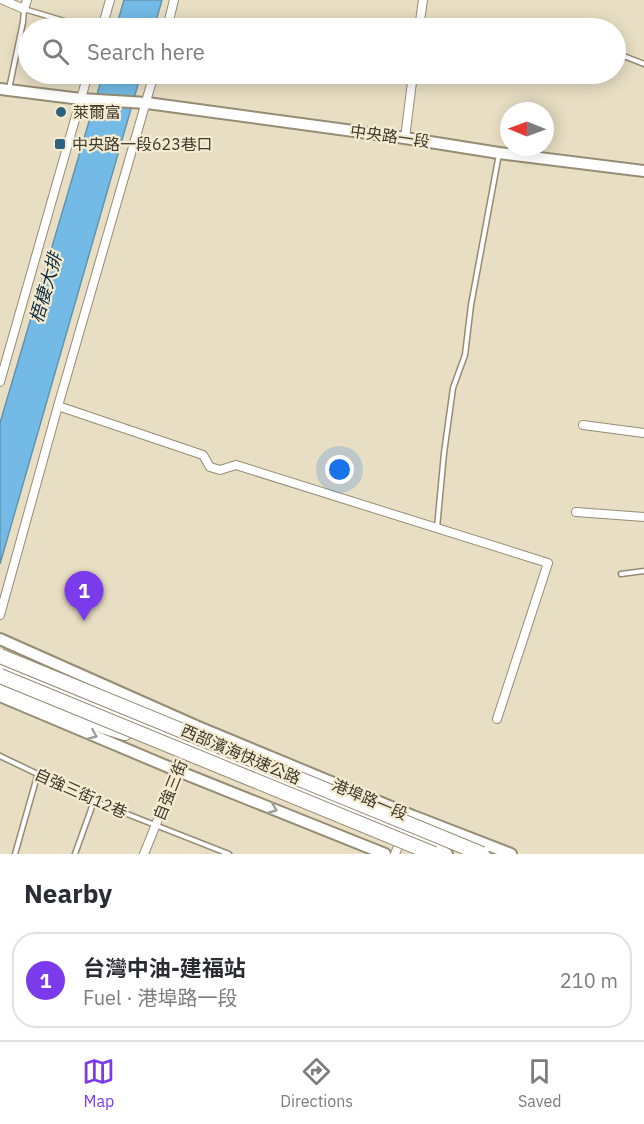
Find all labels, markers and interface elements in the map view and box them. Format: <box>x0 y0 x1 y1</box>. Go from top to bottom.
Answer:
search box <box>18 18 626 84</box>
icon: search <box>39 35 72 68</box>
text: Search here <box>87 37 205 66</box>
place label: 萊爾富 <box>73 102 121 122</box>
north arrow <box>500 102 554 156</box>
marker: 萊爾富 <box>54 105 68 119</box>
street label: 中央路一段 <box>349 121 431 151</box>
place label: 中央路一段623巷口 <box>72 134 213 154</box>
marker: 中央路一段623巷口 <box>53 137 67 151</box>
water label: 梧棲大排 <box>25 248 67 326</box>
your location <box>325 455 354 484</box>
pin: 1 <box>64 572 104 621</box>
street label: 西部濱海快速公路 <box>178 720 304 788</box>
one-way arrow <box>86 728 97 740</box>
street label: 自強三街 <box>149 757 191 823</box>
street label: 自強三街12巷 <box>32 764 130 822</box>
street label: 港埠路一段 <box>329 774 411 824</box>
one-way arrow <box>267 802 278 814</box>
text: Nearby <box>24 876 112 910</box>
text: 台灣中油-建福站 <box>83 953 246 982</box>
text: 1 <box>40 967 52 994</box>
text: 210 m <box>560 967 618 994</box>
text: Fuel · 港埠路一段 <box>83 984 237 1011</box>
tab: Map <box>82 1055 115 1111</box>
tab: Directions <box>280 1055 353 1111</box>
tab: Saved <box>518 1055 562 1111</box>

